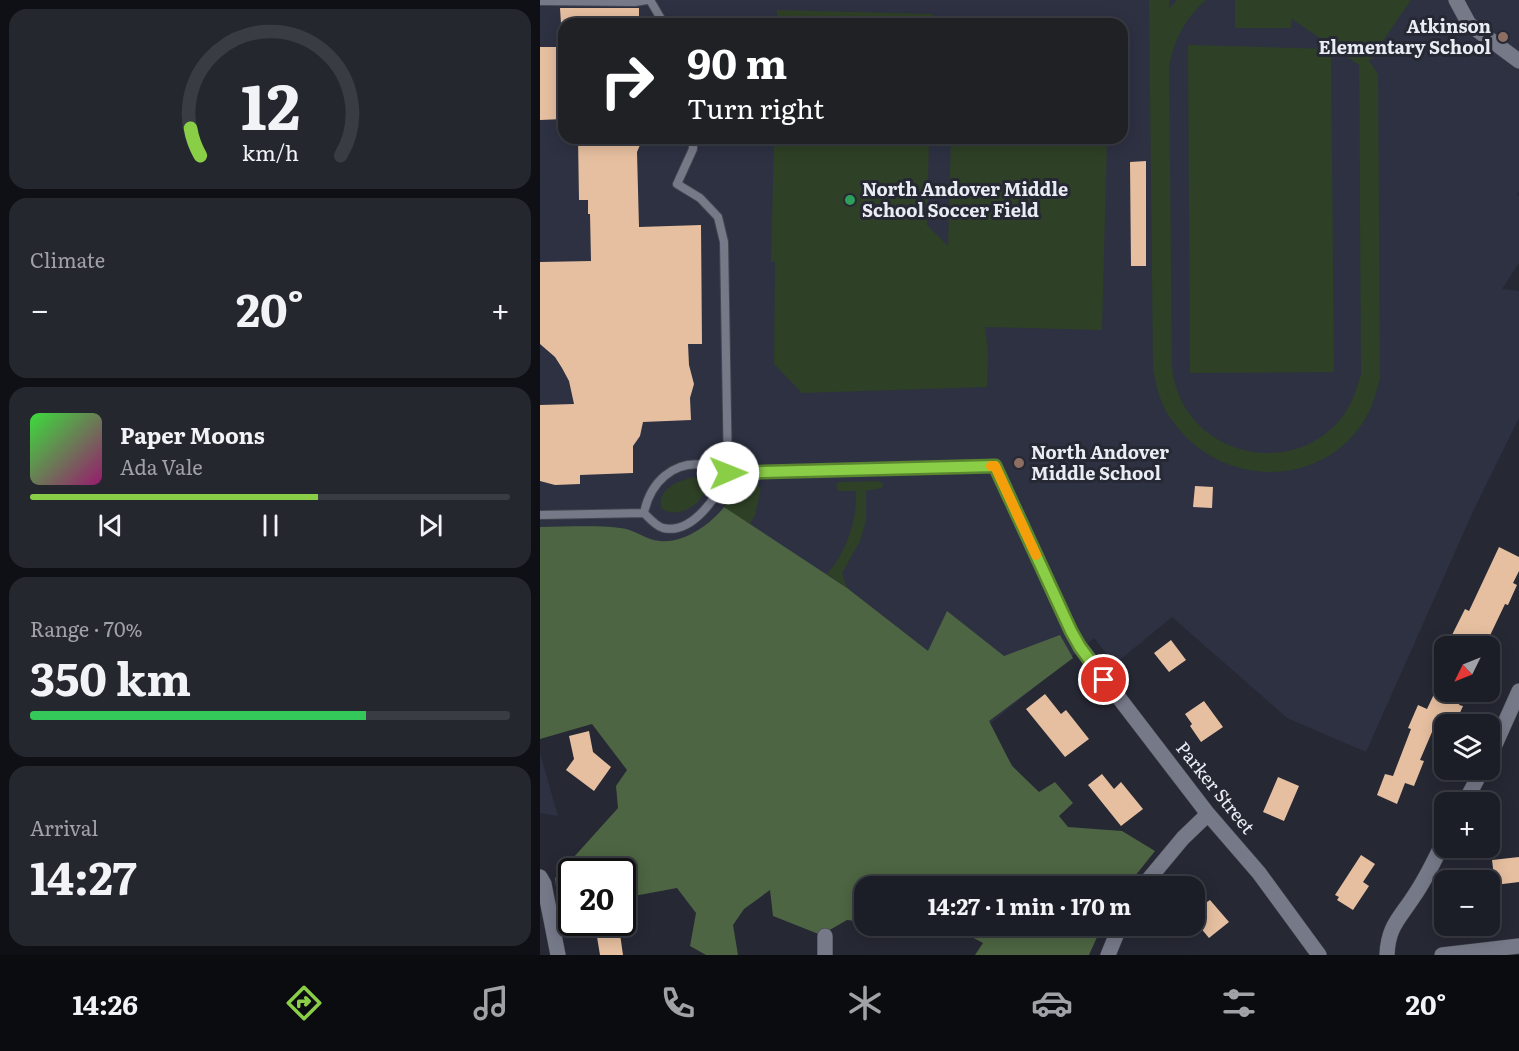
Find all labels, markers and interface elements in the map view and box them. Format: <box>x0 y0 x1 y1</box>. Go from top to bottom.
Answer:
place label: Atkinson Elementary School <box>1319 12 1491 60</box>
text: 90 m <box>687 30 787 92</box>
marker: Atkinson Elementary School <box>1496 30 1510 44</box>
icon: right <box>588 42 666 120</box>
text: 12 <box>240 57 300 149</box>
text: Turn right <box>687 87 824 127</box>
text: km/h <box>241 136 299 168</box>
place label: North Andover Middle School Soccer Field <box>862 175 1068 223</box>
marker: North Andover Middle School Soccer Field <box>843 193 857 207</box>
text: Climate <box>30 244 105 274</box>
text: 20° <box>236 274 304 341</box>
text: − <box>30 283 49 332</box>
text: + <box>491 283 510 332</box>
text: Paper Moons <box>120 418 265 451</box>
place label: North Andover Middle School <box>1031 438 1169 486</box>
position arrow <box>696 441 760 505</box>
text: Ada Vale <box>120 451 203 481</box>
marker: North Andover Middle School <box>1012 456 1026 470</box>
icon: previous <box>94 509 127 542</box>
icon: pause <box>254 509 287 542</box>
icon: next <box>414 509 447 542</box>
text: Range · 70% <box>30 613 143 643</box>
north arrow <box>1434 636 1500 702</box>
map controls <box>1434 636 1500 936</box>
text: 350 km <box>30 643 191 710</box>
pin <box>1078 654 1129 705</box>
icon: arrive <box>1087 663 1120 696</box>
button: layers <box>1434 714 1500 780</box>
street label: Parker Street <box>1170 735 1262 840</box>
button: + <box>1434 792 1500 858</box>
text: Arrival <box>30 812 98 842</box>
text: 14:27 <box>30 842 137 909</box>
speed limit sign: 20 <box>558 858 636 936</box>
button: − <box>1434 870 1500 936</box>
text: 14:27 · 1 min · 170 m <box>928 889 1131 922</box>
icon: directions <box>283 982 325 1024</box>
icon: music <box>470 982 512 1024</box>
icon: phone <box>657 982 699 1024</box>
icon: climate <box>844 982 886 1024</box>
icon: car <box>1031 982 1073 1024</box>
icon: filters <box>1218 982 1260 1024</box>
text: 14:26 <box>73 983 138 1023</box>
text: 20° <box>1406 983 1446 1023</box>

